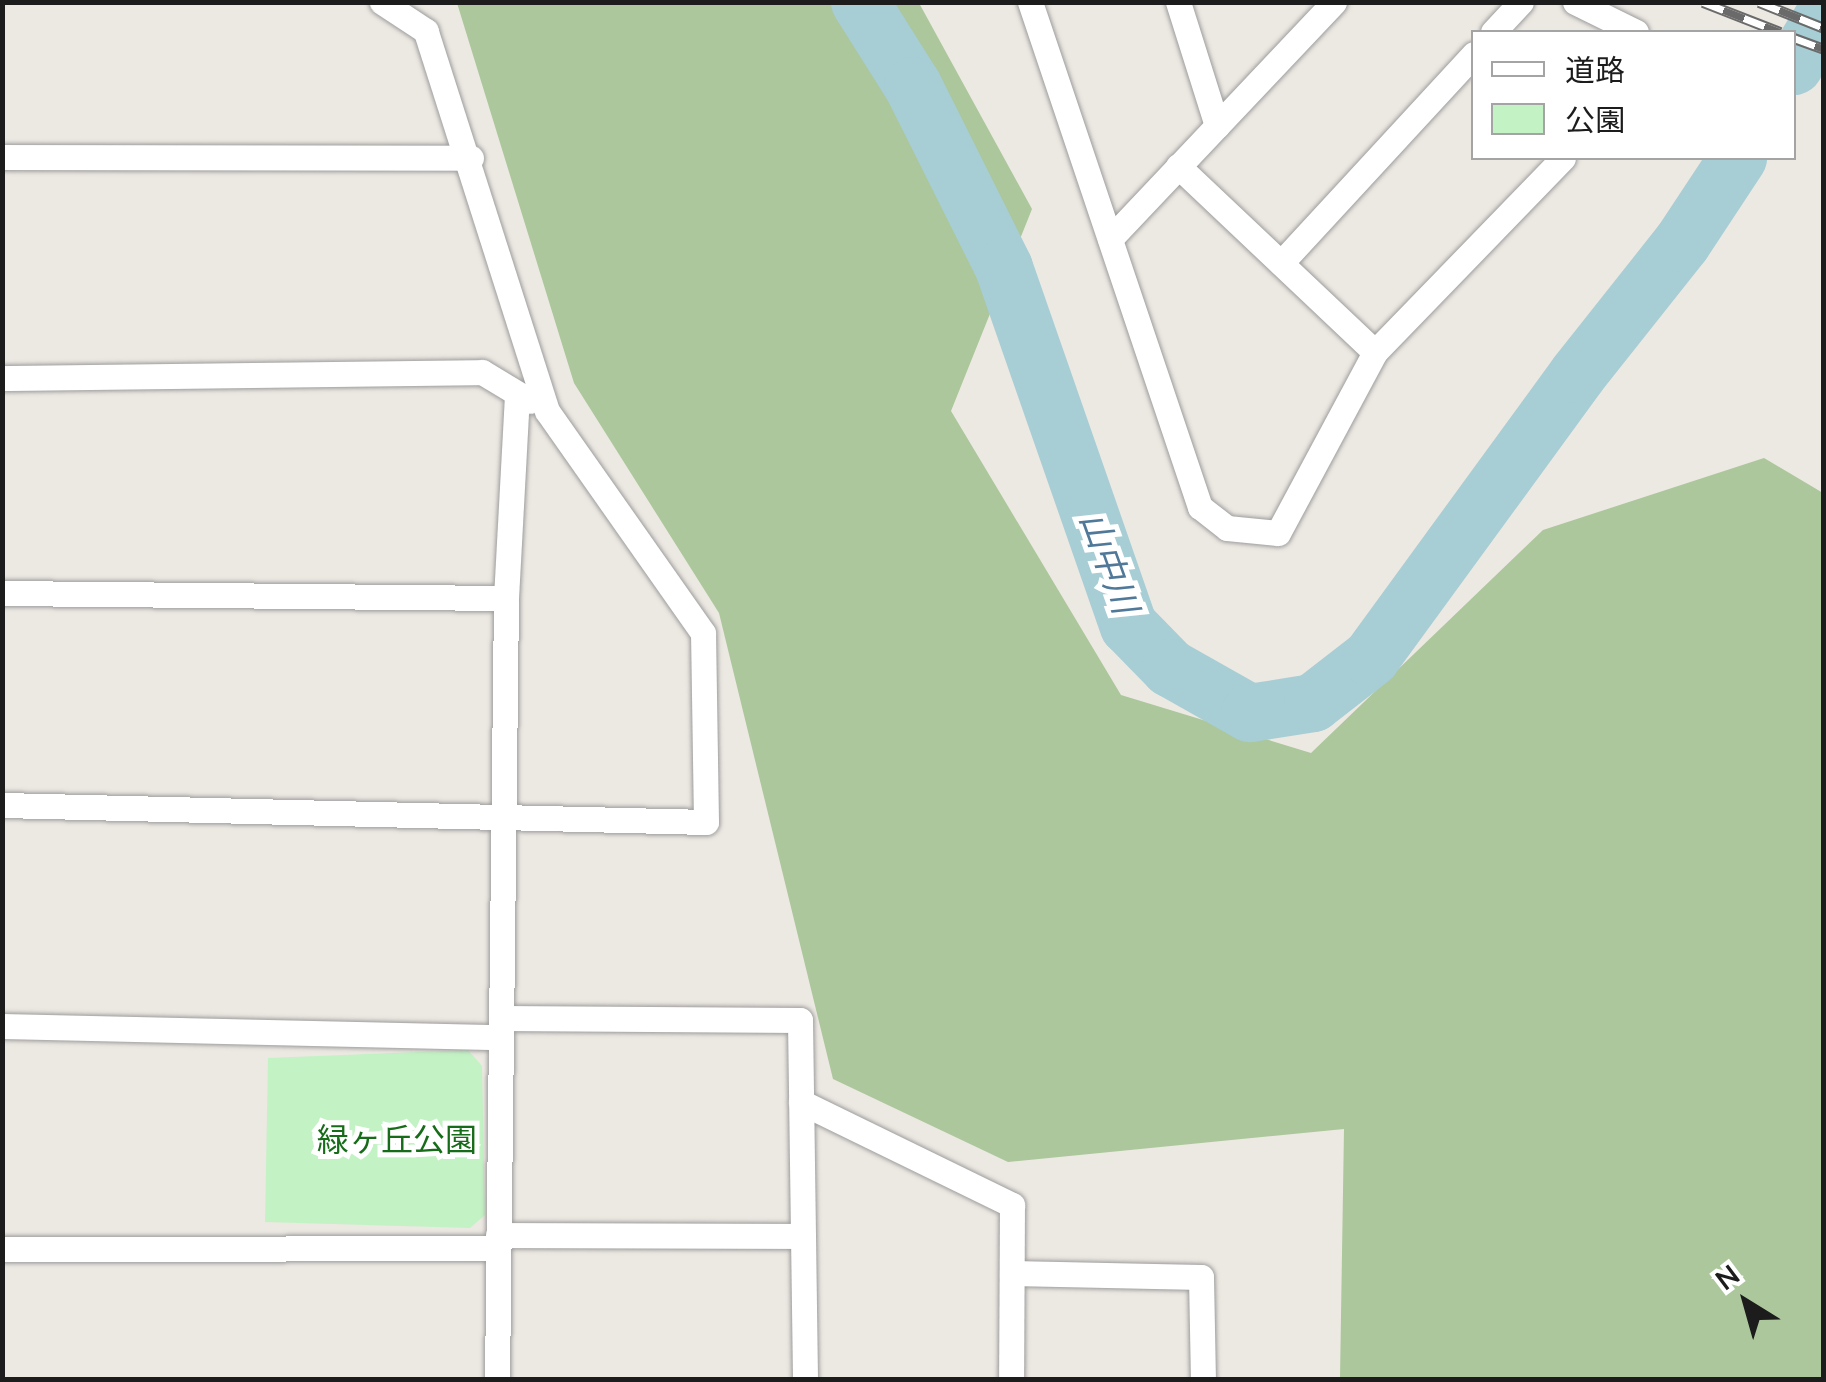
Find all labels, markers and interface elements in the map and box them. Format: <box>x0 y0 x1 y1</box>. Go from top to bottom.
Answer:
legend <box>1471 30 1796 160</box>
text: 道路 <box>1565 51 1625 92</box>
text: 公園 <box>1565 101 1625 142</box>
water label: 山中川 <box>1070 506 1146 620</box>
park label: 緑ヶ丘公園 <box>317 1122 477 1160</box>
north arrow <box>1696 1252 1796 1352</box>
text: N <box>1708 1257 1748 1300</box>

